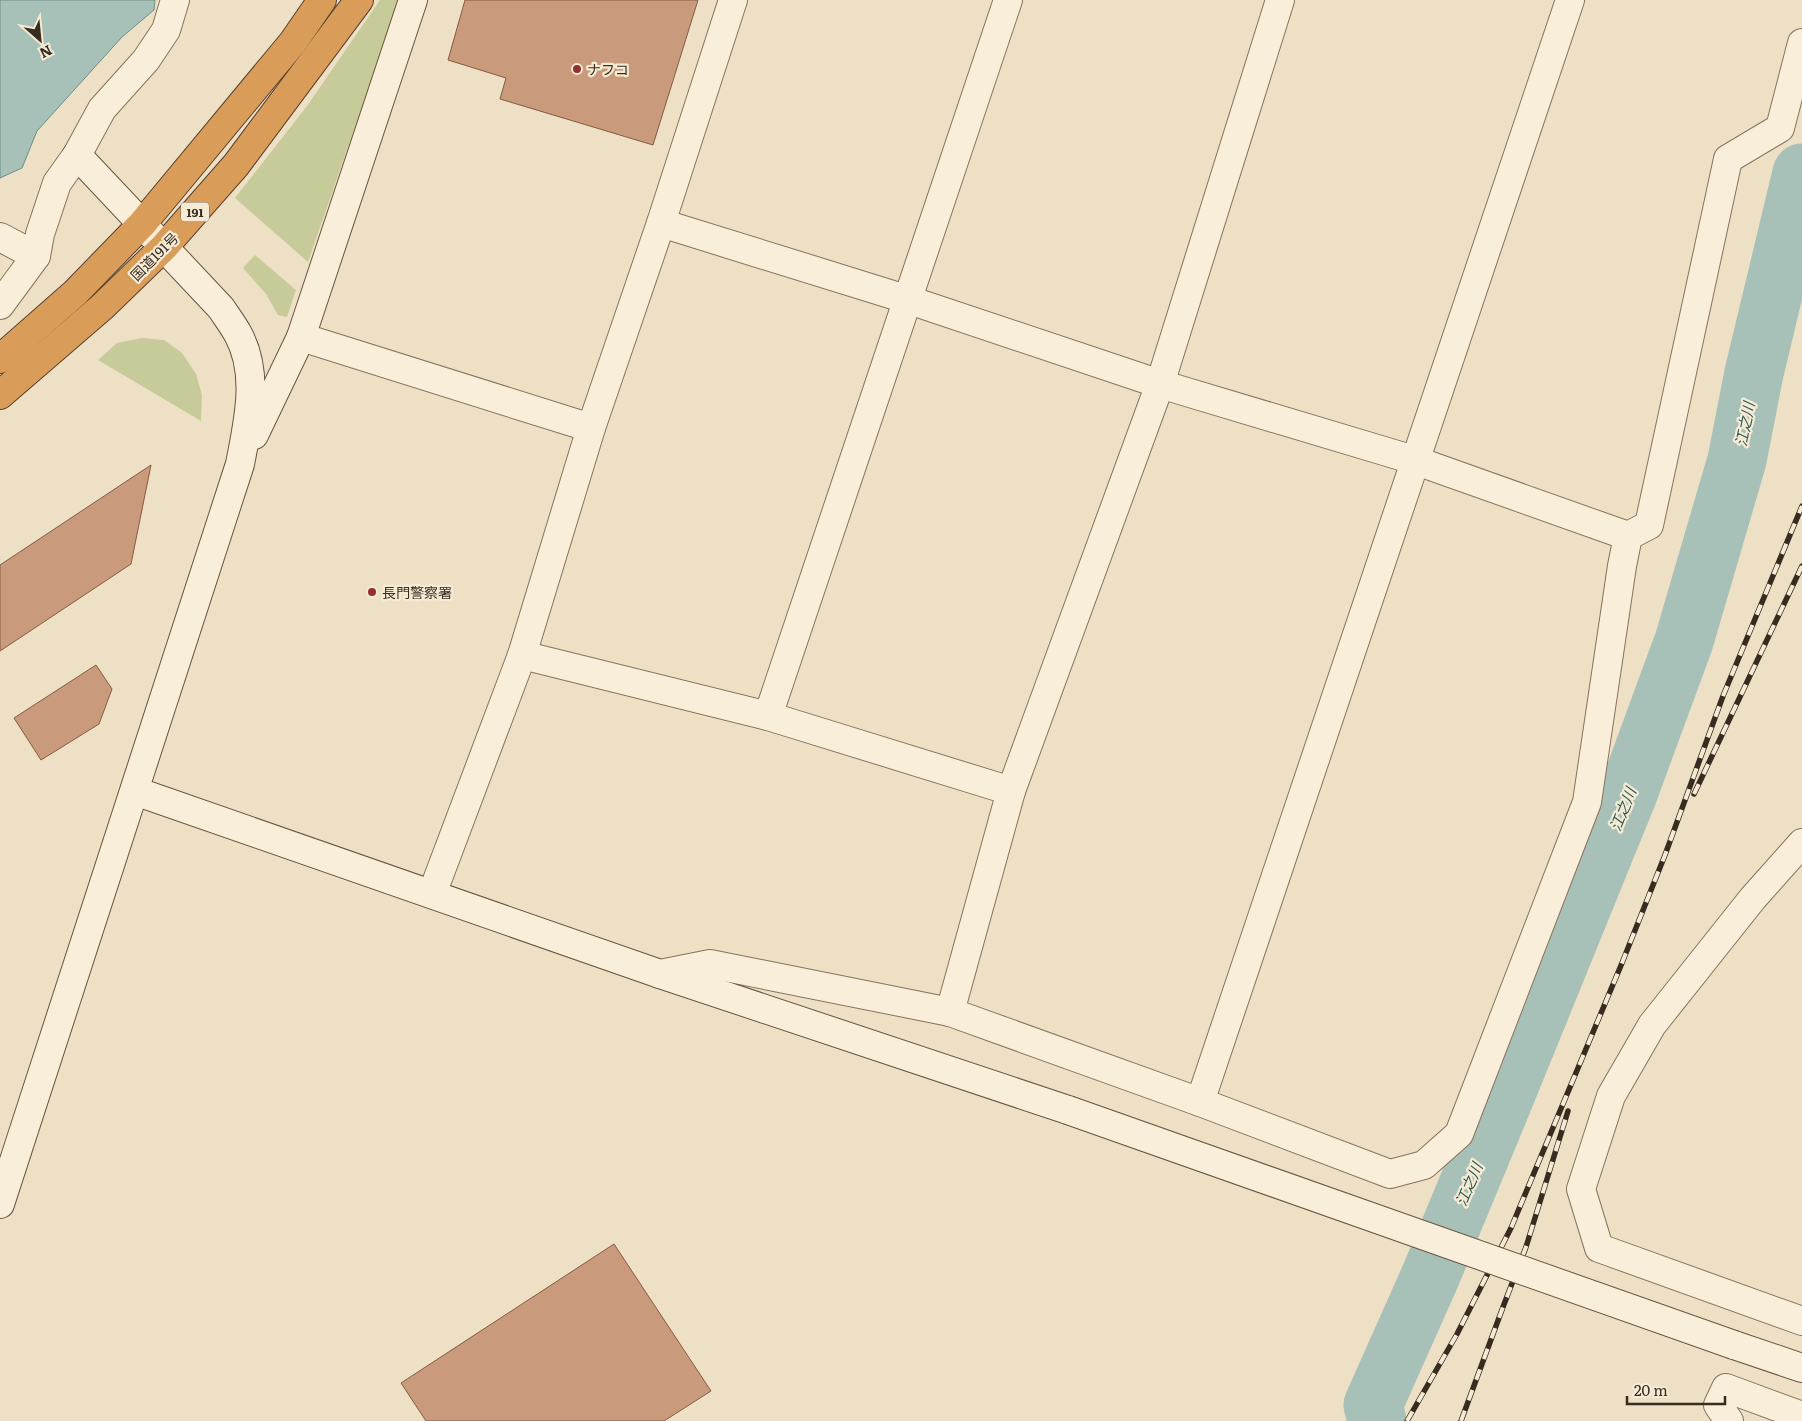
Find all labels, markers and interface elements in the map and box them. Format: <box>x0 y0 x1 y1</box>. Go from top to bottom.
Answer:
north arrow <box>15 15 65 65</box>
text: N <box>36 41 56 64</box>
place label: ナフコ <box>587 59 629 79</box>
marker: ナフコ <box>571 63 583 75</box>
road number: 191 <box>181 202 209 222</box>
street label: 国道191号 <box>125 227 183 285</box>
water label: 江之川 <box>1728 398 1760 448</box>
place label: 長門警察署 <box>382 582 452 602</box>
marker: 長門警察署 <box>366 586 378 598</box>
water label: 江之川 <box>1603 782 1642 834</box>
water label: 江之川 <box>1449 1157 1488 1209</box>
scale bar <box>1627 1374 1724 1406</box>
text: 20 m <box>1634 1378 1668 1401</box>

